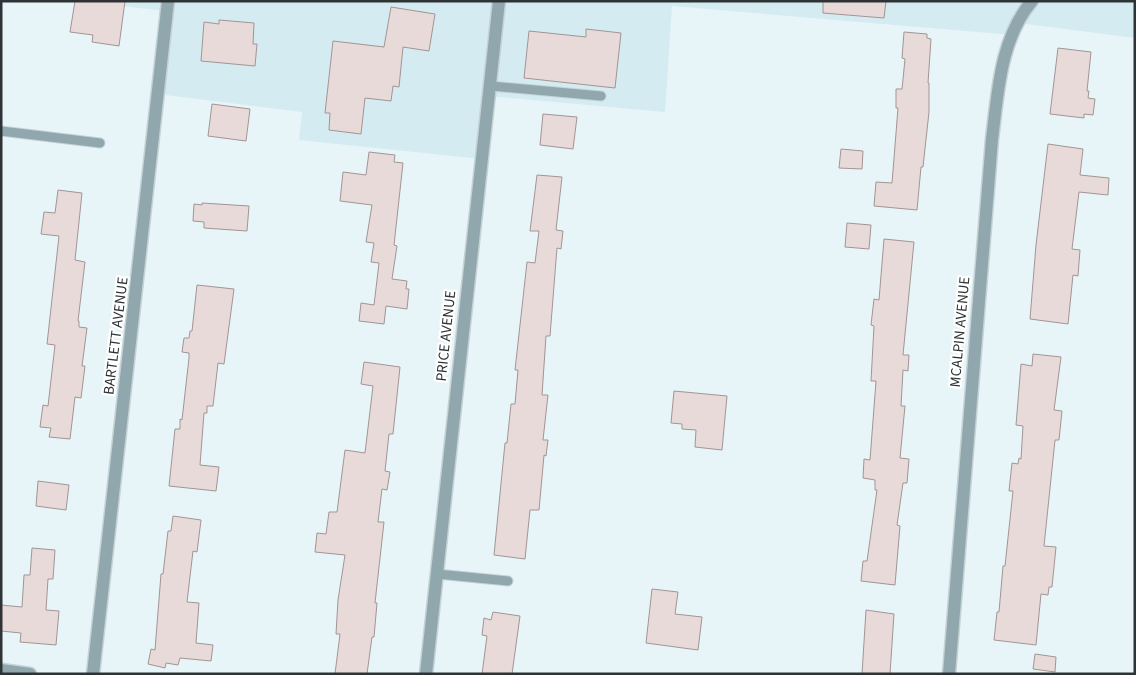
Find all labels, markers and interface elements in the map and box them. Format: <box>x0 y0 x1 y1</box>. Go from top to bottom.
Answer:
street label: BARTLETT AVENUE <box>98 276 134 396</box>
street label: MCALPIN AVENUE <box>945 276 975 388</box>
street label: PRICE AVENUE <box>431 289 461 382</box>

